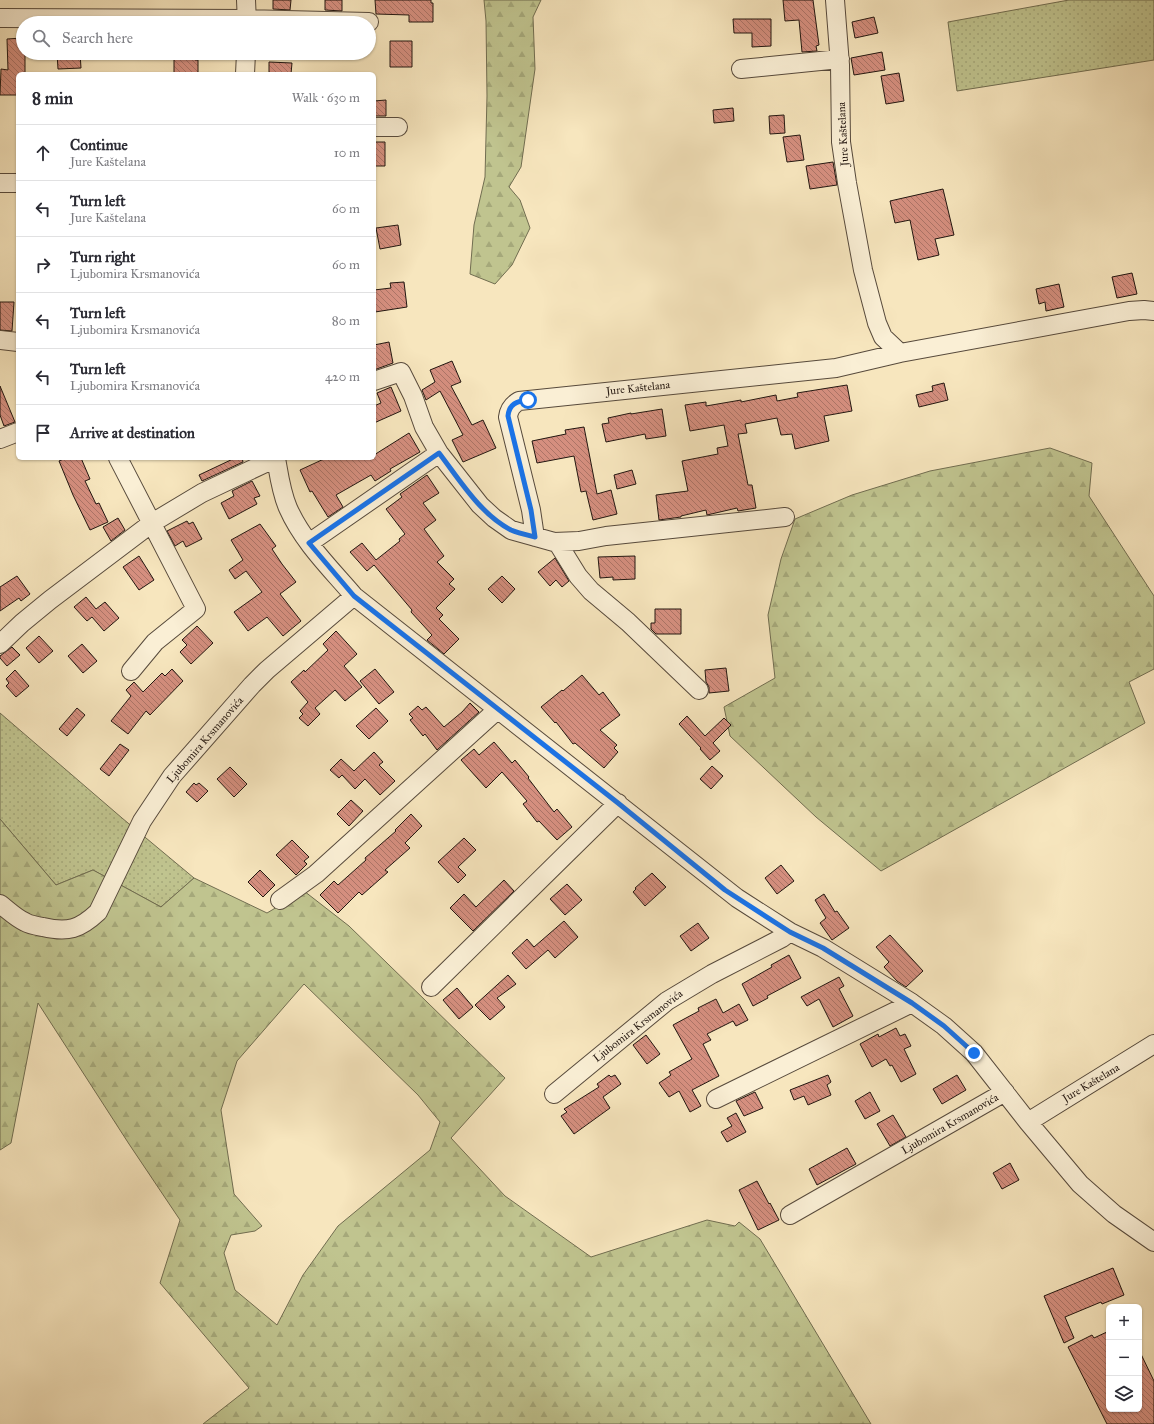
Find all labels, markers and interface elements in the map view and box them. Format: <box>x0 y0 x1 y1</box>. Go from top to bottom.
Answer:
search box <box>16 16 376 60</box>
icon: search <box>30 27 52 49</box>
text: Search here <box>62 29 133 47</box>
text: 8 min <box>32 88 73 109</box>
text: Walk · 630 m <box>292 90 360 106</box>
street label: Jure Kaštelana <box>835 101 852 167</box>
text: Continue <box>70 136 128 154</box>
icon: ahead <box>32 142 54 164</box>
text: 10 m <box>334 145 360 161</box>
text: Jure Kaštelana <box>70 154 146 170</box>
text: Turn left <box>70 192 126 210</box>
icon: left <box>32 198 54 220</box>
text: 60 m <box>332 201 360 217</box>
text: Jure Kaštelana <box>70 210 146 226</box>
text: Turn right <box>70 248 135 266</box>
icon: right <box>32 254 54 276</box>
text: 60 m <box>332 257 360 273</box>
text: Ljubomira Krsmanovića <box>70 266 200 282</box>
text: Turn left <box>70 304 126 322</box>
icon: left <box>32 310 54 332</box>
text: 80 m <box>332 313 360 329</box>
text: Ljubomira Krsmanovića <box>70 322 200 338</box>
text: Turn left <box>70 360 126 378</box>
icon: left <box>32 366 54 388</box>
text: 420 m <box>325 369 360 385</box>
text: Ljubomira Krsmanovića <box>70 378 200 394</box>
street label: Jure Kaštelana <box>604 378 671 399</box>
route start <box>519 391 537 409</box>
icon: arrive <box>32 422 54 444</box>
text: Arrive at destination <box>70 424 195 442</box>
street label: Ljubomira Krsmanovića <box>164 694 246 786</box>
street label: Ljubomira Krsmanovića <box>591 987 686 1065</box>
route end <box>965 1044 983 1062</box>
street label: Jure Kaštelana <box>1059 1061 1123 1106</box>
street label: Ljubomira Krsmanovića <box>899 1091 1001 1157</box>
map controls <box>1106 1304 1142 1412</box>
button: + <box>1106 1304 1142 1340</box>
button: − <box>1106 1340 1142 1376</box>
button: layers <box>1106 1376 1142 1412</box>

